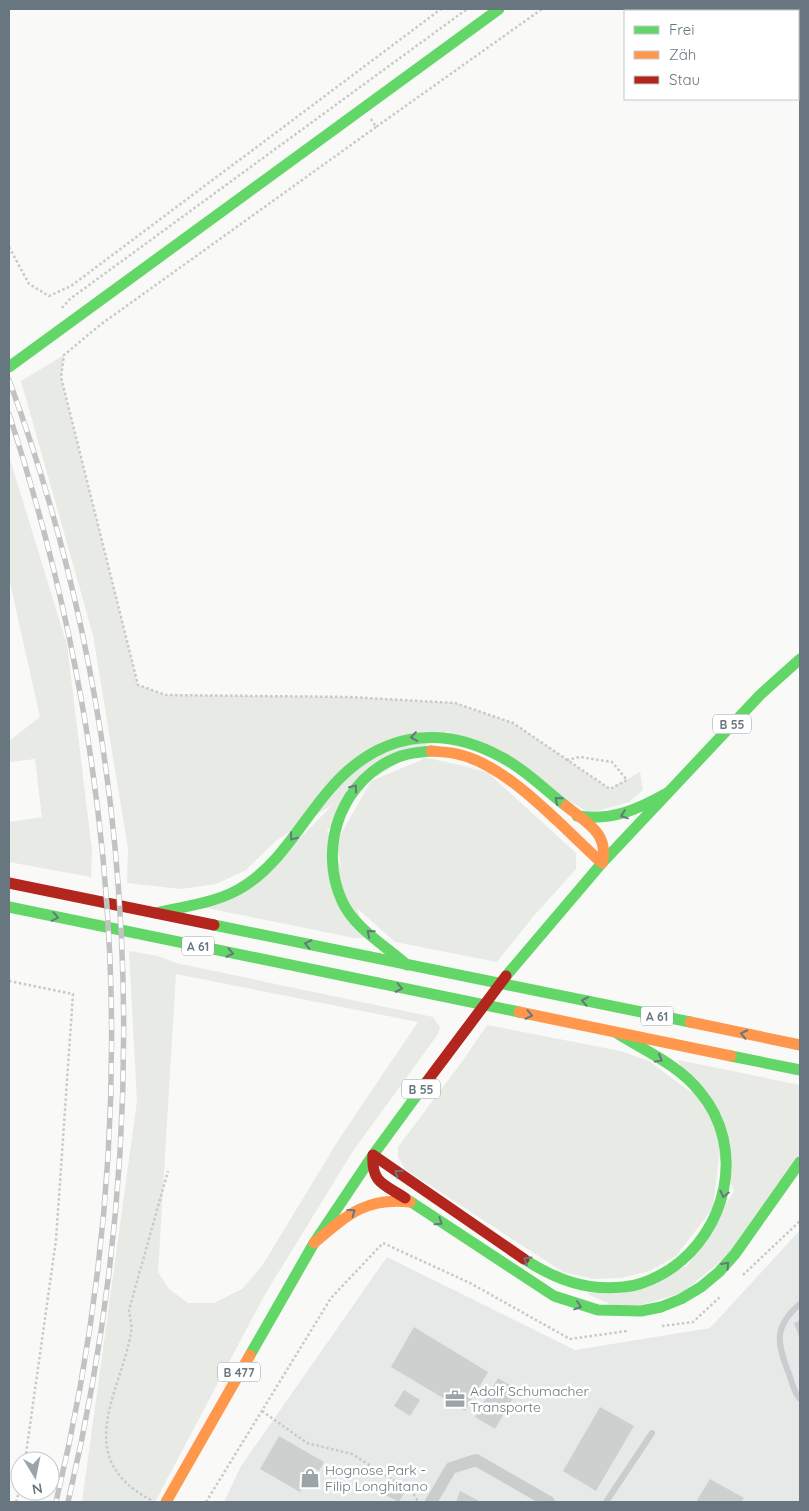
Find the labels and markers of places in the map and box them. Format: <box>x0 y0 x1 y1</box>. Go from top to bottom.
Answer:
place label: Adolf Schumacher Transporte <box>470 1382 589 1416</box>
office icon: Adolf Schumacher Transporte <box>444 1388 466 1410</box>
place label: Hognose Park - Filip Longhitano <box>325 1461 428 1495</box>
shop icon: Hognose Park - Filip Longhitano <box>299 1467 321 1489</box>

